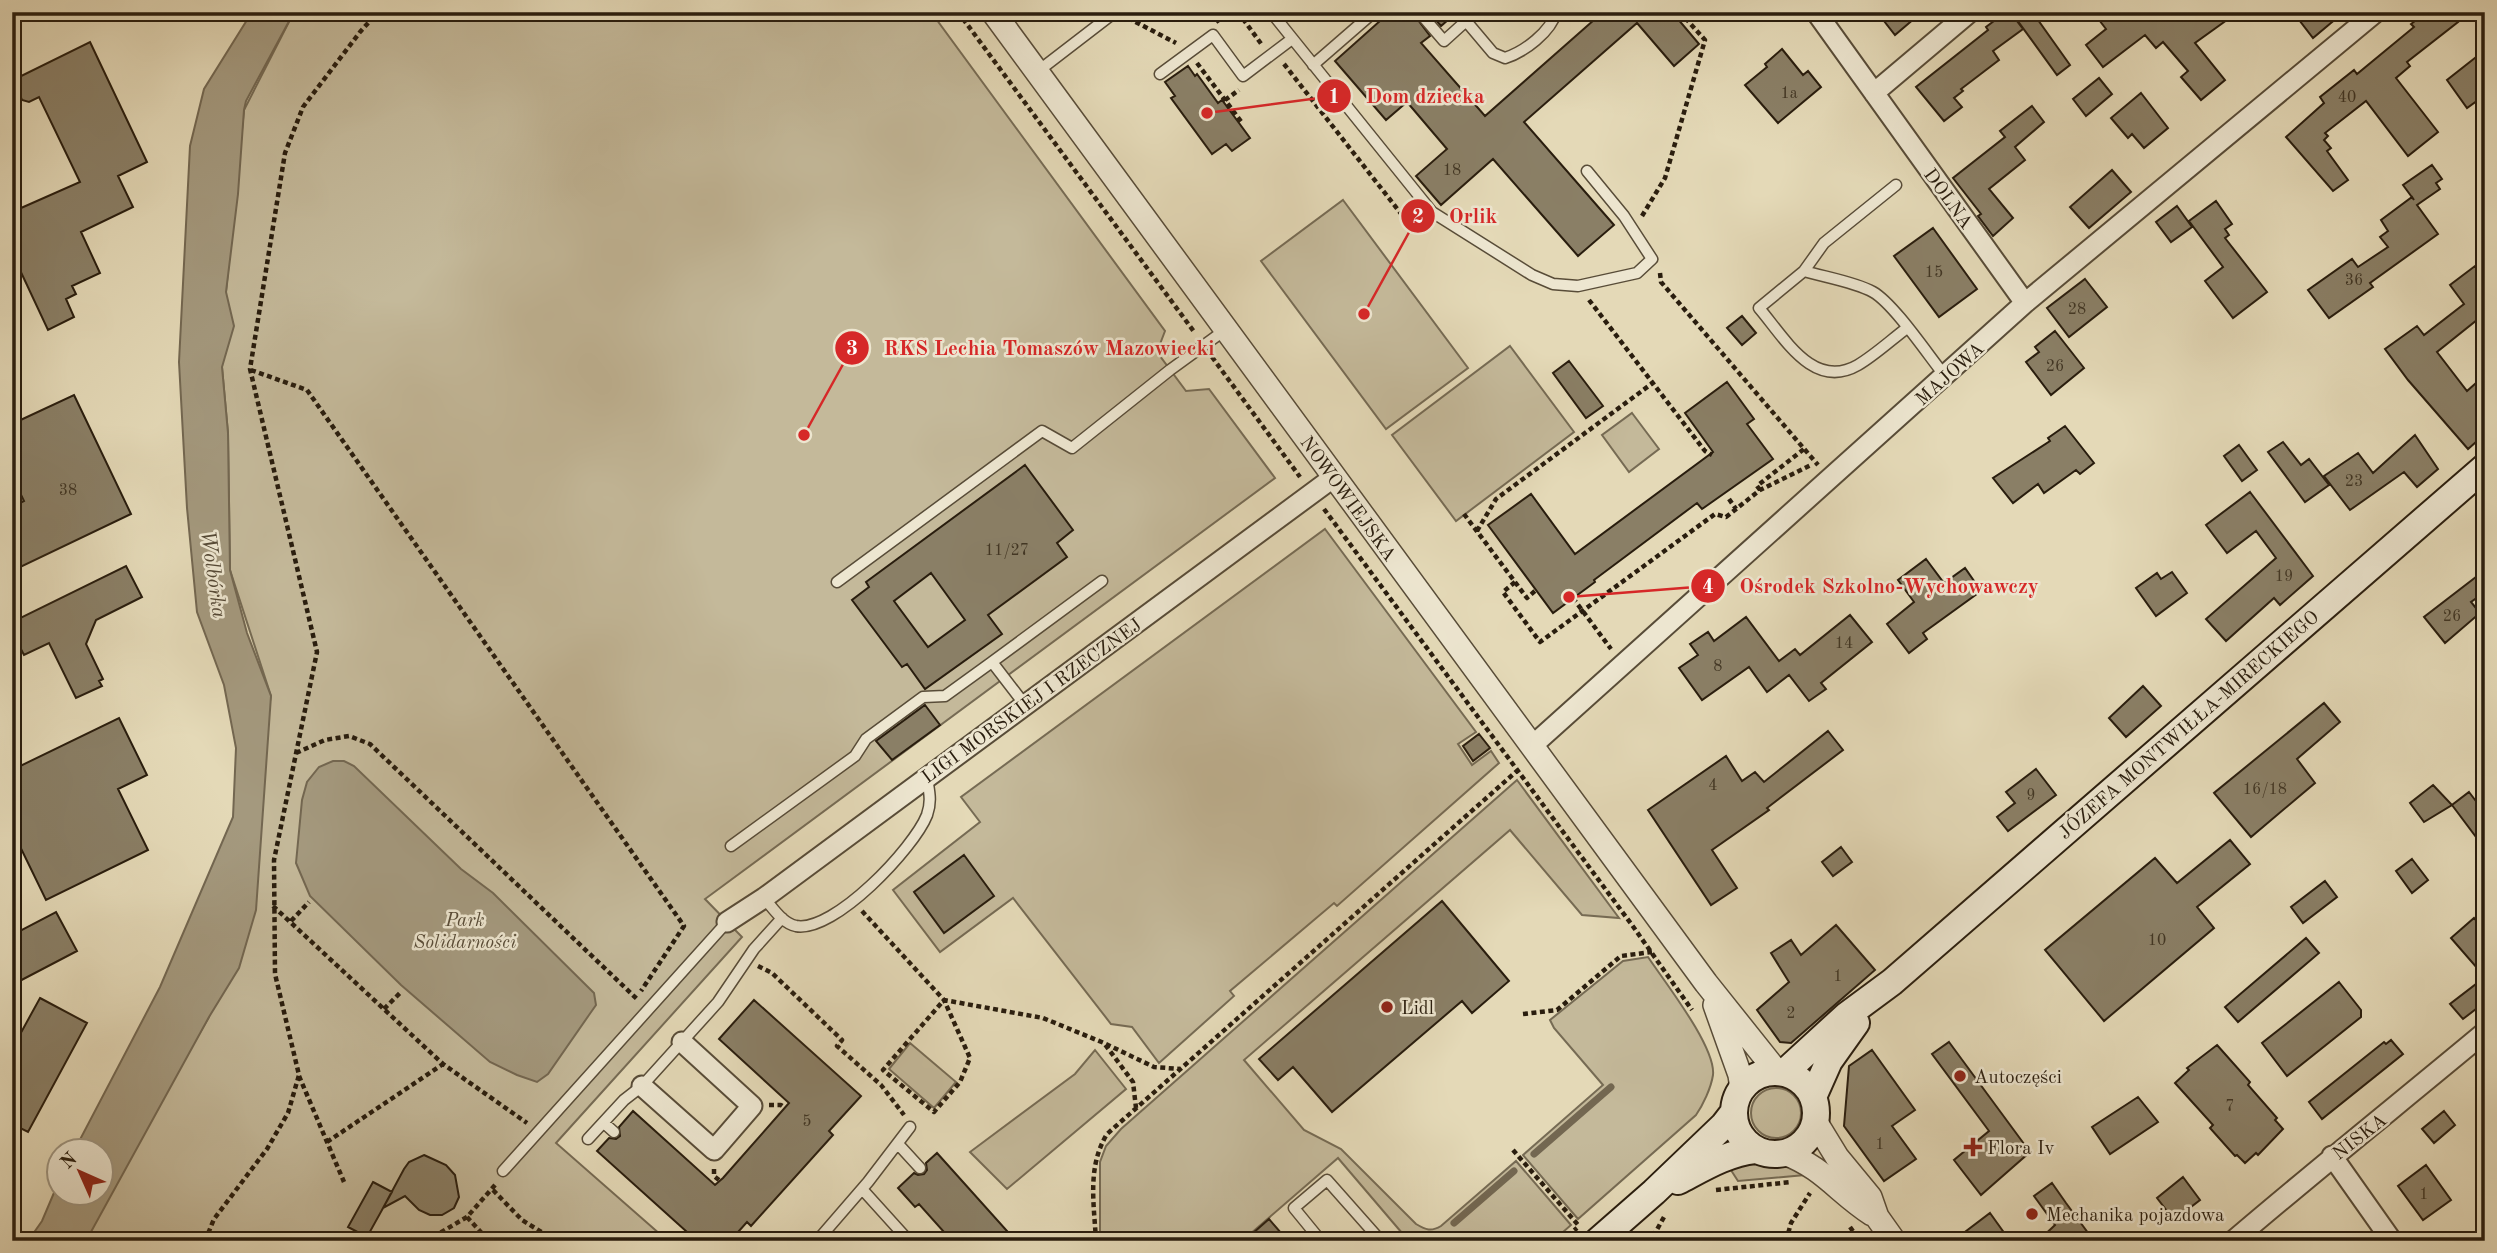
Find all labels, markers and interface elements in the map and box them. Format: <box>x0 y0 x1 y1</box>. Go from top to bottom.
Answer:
callout: Dom dziecka <box>1317 75 1499 117</box>
house number: 1a <box>1780 86 1798 102</box>
text: 1 <box>1328 87 1340 108</box>
text: Dom dziecka <box>1365 87 1485 108</box>
house number: 40 <box>2338 90 2356 106</box>
house number: 18 <box>1443 163 1461 179</box>
street label: DOLNA <box>1919 166 1975 234</box>
callout: Orlik <box>1400 195 1512 237</box>
text: 2 <box>1412 207 1424 228</box>
text: Orlik <box>1449 207 1497 228</box>
house number: 15 <box>1925 265 1943 281</box>
house number: 36 <box>2345 273 2363 289</box>
house number: 28 <box>2068 302 2086 318</box>
callout: RKS Lechia Tomaszów Mazowiecki <box>834 327 1229 369</box>
text: 3 <box>846 339 858 360</box>
text: RKS Lechia Tomaszów Mazowiecki <box>883 339 1215 360</box>
street label: MAJOWA <box>1913 339 1989 410</box>
house number: 26 <box>2046 359 2064 375</box>
street label: NOWOWIEJSKA <box>1295 434 1399 566</box>
house number: 23 <box>2345 474 2363 490</box>
house number: 38 <box>59 483 77 499</box>
water label: Wolbórka <box>196 529 229 620</box>
house number: 11/27 <box>985 543 1029 559</box>
callout: Ośrodek Szkolno-Wychowawczy <box>1690 565 2053 607</box>
house number: 19 <box>2275 569 2293 585</box>
text: 4 <box>1702 577 1714 598</box>
text: Ośrodek Szkolno-Wychowawczy <box>1739 577 2039 598</box>
street label: JÓZEFA MONTWIŁŁA-MIRECKIEGO <box>2053 604 2323 844</box>
house number: 26 <box>2443 609 2461 625</box>
street label: LIGI MORSKIEJ I RZECZNEJ <box>919 616 1146 788</box>
house number: 14 <box>1835 636 1853 652</box>
house number: 8 <box>1713 659 1723 675</box>
house number: 4 <box>1708 778 1718 794</box>
house number: 16/18 <box>2243 782 2287 798</box>
house number: 9 <box>2026 788 2036 804</box>
park label: Park Solidarności <box>414 912 517 953</box>
house number: 10 <box>2148 933 2166 949</box>
house number: 1 <box>1833 969 1843 985</box>
marker: Lidl <box>1379 999 1395 1015</box>
place label: Lidl <box>1401 1000 1434 1019</box>
house number: 2 <box>1786 1006 1796 1022</box>
marker: Autoczęści <box>1952 1068 1968 1084</box>
place label: Autoczęści <box>1974 1069 2062 1088</box>
house number: 7 <box>2225 1099 2235 1115</box>
street label: NISKA <box>2330 1111 2392 1165</box>
house number: 5 <box>802 1114 812 1130</box>
house number: 1 <box>1875 1137 1885 1153</box>
north arrow <box>46 1138 116 1208</box>
marker: Flora Iv <box>1965 1139 1981 1155</box>
place label: Flora Iv <box>1987 1140 2054 1159</box>
text: N <box>58 1150 82 1174</box>
house number: 1 <box>2419 1187 2429 1203</box>
marker: Mechanika pojazdowa <box>2024 1206 2040 1222</box>
place label: Mechanika pojazdowa <box>2046 1207 2225 1226</box>

